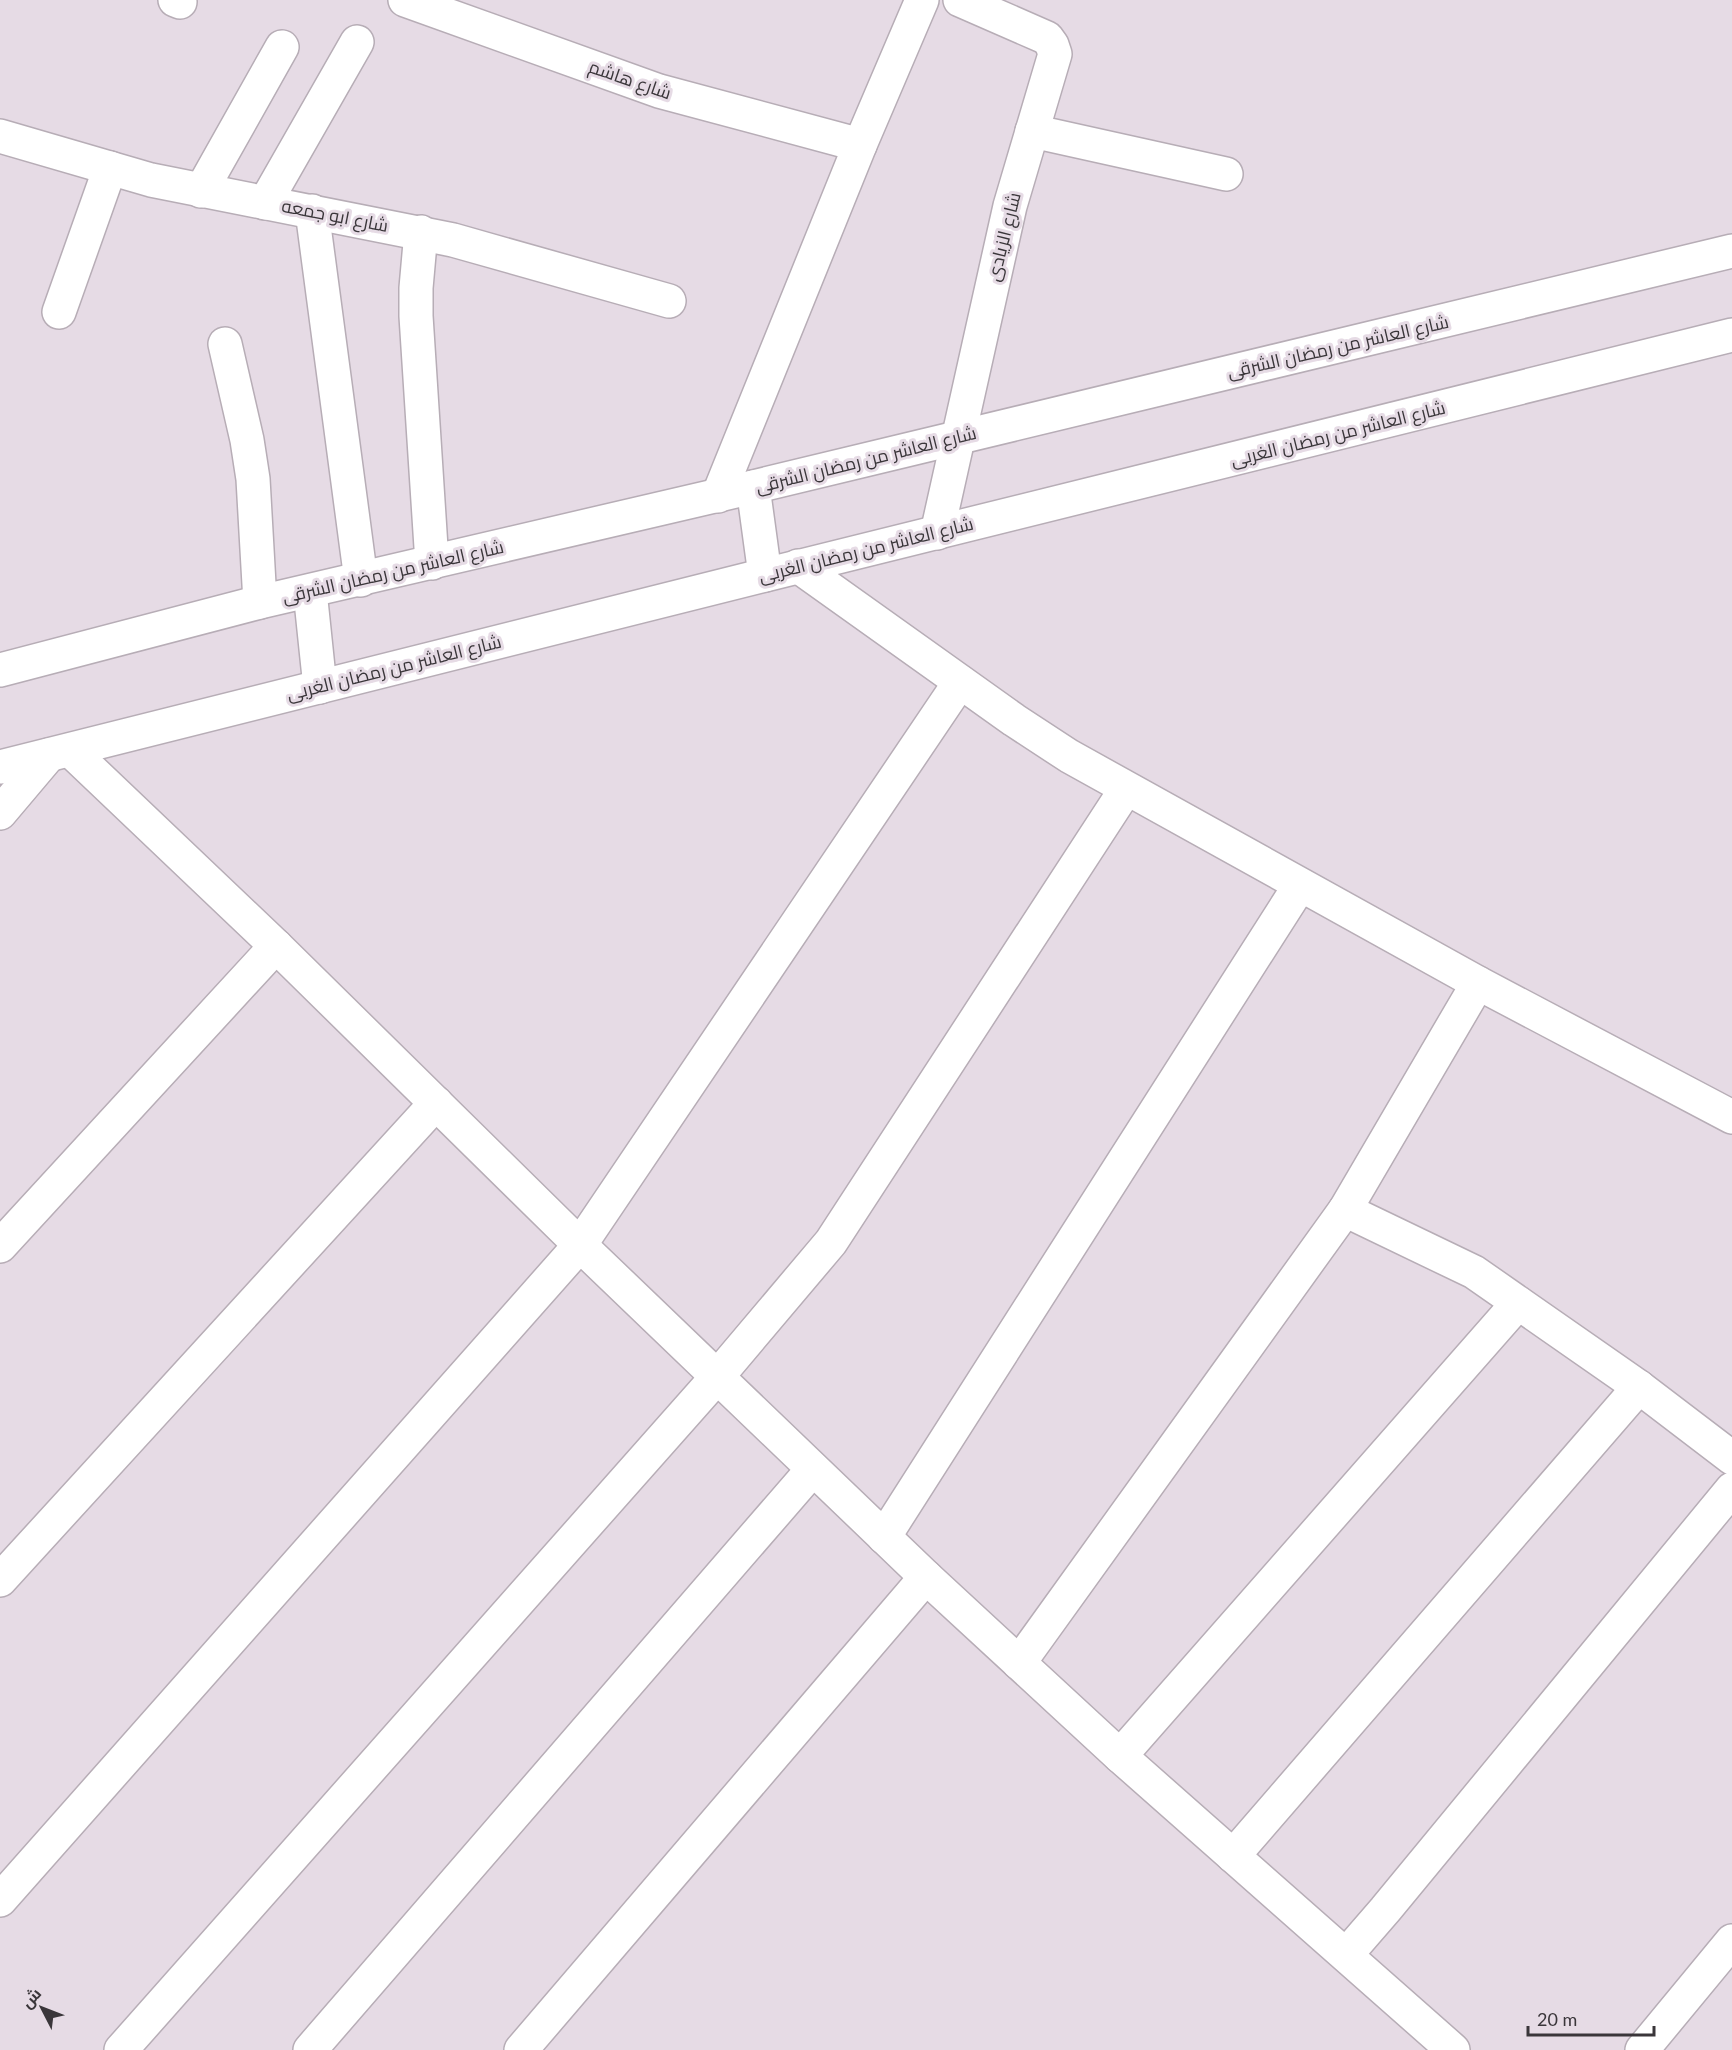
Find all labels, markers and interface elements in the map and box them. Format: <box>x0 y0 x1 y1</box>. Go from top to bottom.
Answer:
street label: شارع هاشم <box>585 55 675 105</box>
street label: شارع الزيادى <box>981 190 1027 284</box>
street label: شارع ابو جمعه <box>280 194 390 238</box>
street label: شارع العاشر من رمضان الشرقى <box>1225 310 1451 384</box>
street label: شارع العاشر من رمضان الغربى <box>1228 396 1448 472</box>
street label: شارع العاشر من رمضان الشرقى <box>753 421 979 499</box>
street label: شارع العاشر من رمضان الغربى <box>756 512 976 588</box>
street label: شارع العاشر من رمضان الشرقى <box>280 535 506 609</box>
street label: شارع العاشر من رمضان الغربى <box>284 630 504 706</box>
north arrow <box>12 1978 72 2038</box>
text: ش <box>17 1984 45 2012</box>
scale bar <box>1528 1999 1654 2037</box>
text: 20 m <box>1537 2008 1577 2030</box>

